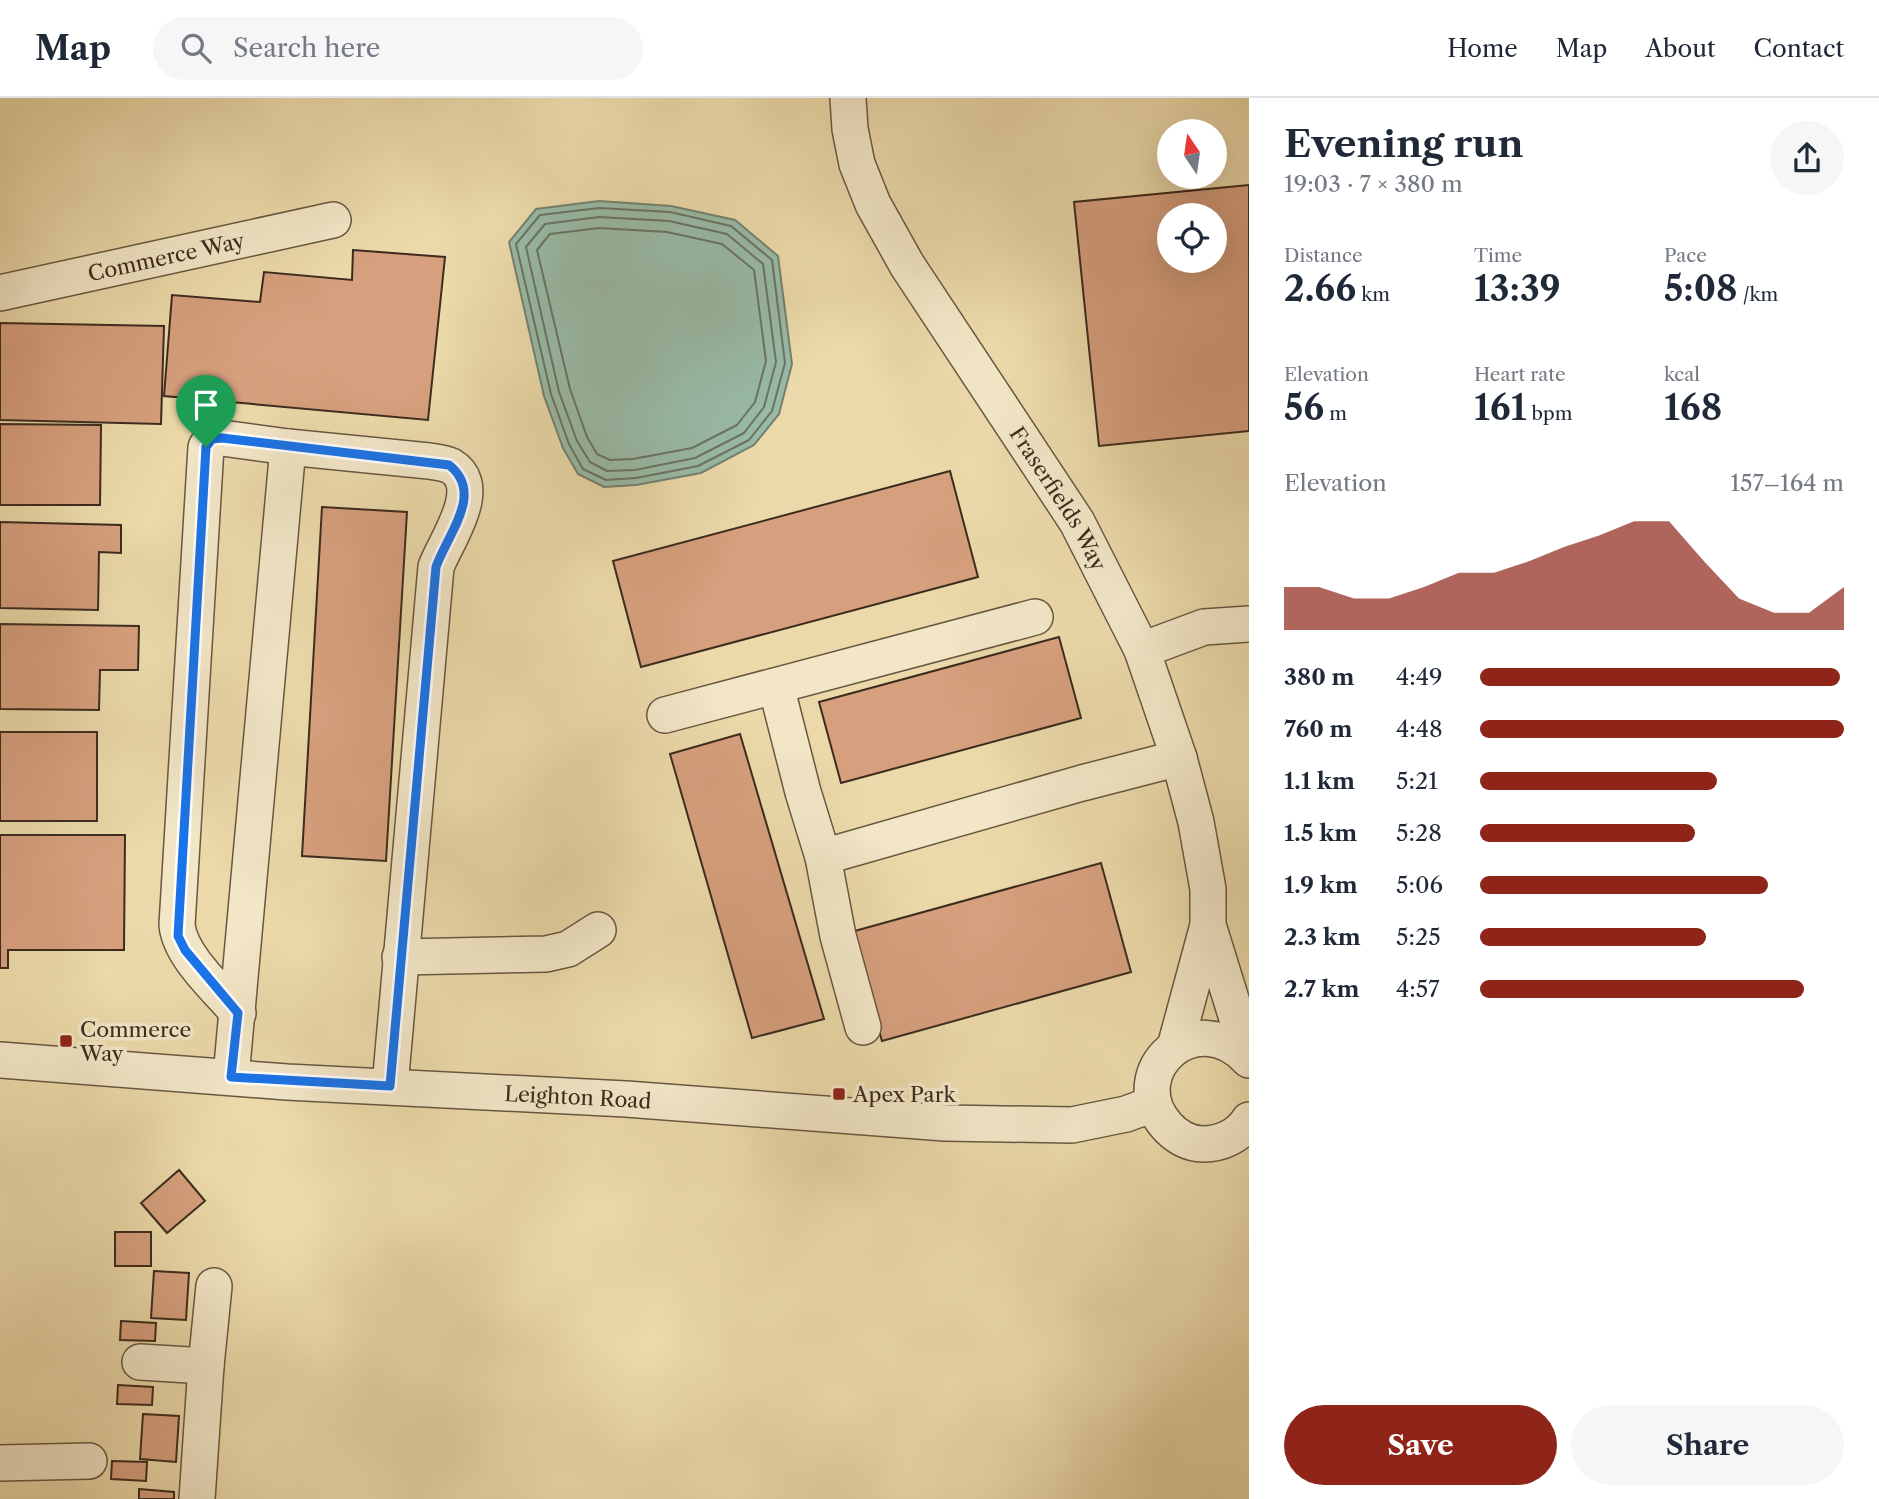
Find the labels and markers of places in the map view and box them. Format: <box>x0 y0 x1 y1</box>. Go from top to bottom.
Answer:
pin <box>176 375 236 447</box>
place label: Commerce Way <box>79 1017 191 1066</box>
marker: Commerce Way <box>58 1033 74 1049</box>
place label: Apex Park <box>852 1082 956 1107</box>
marker: Apex Park <box>831 1086 847 1102</box>

